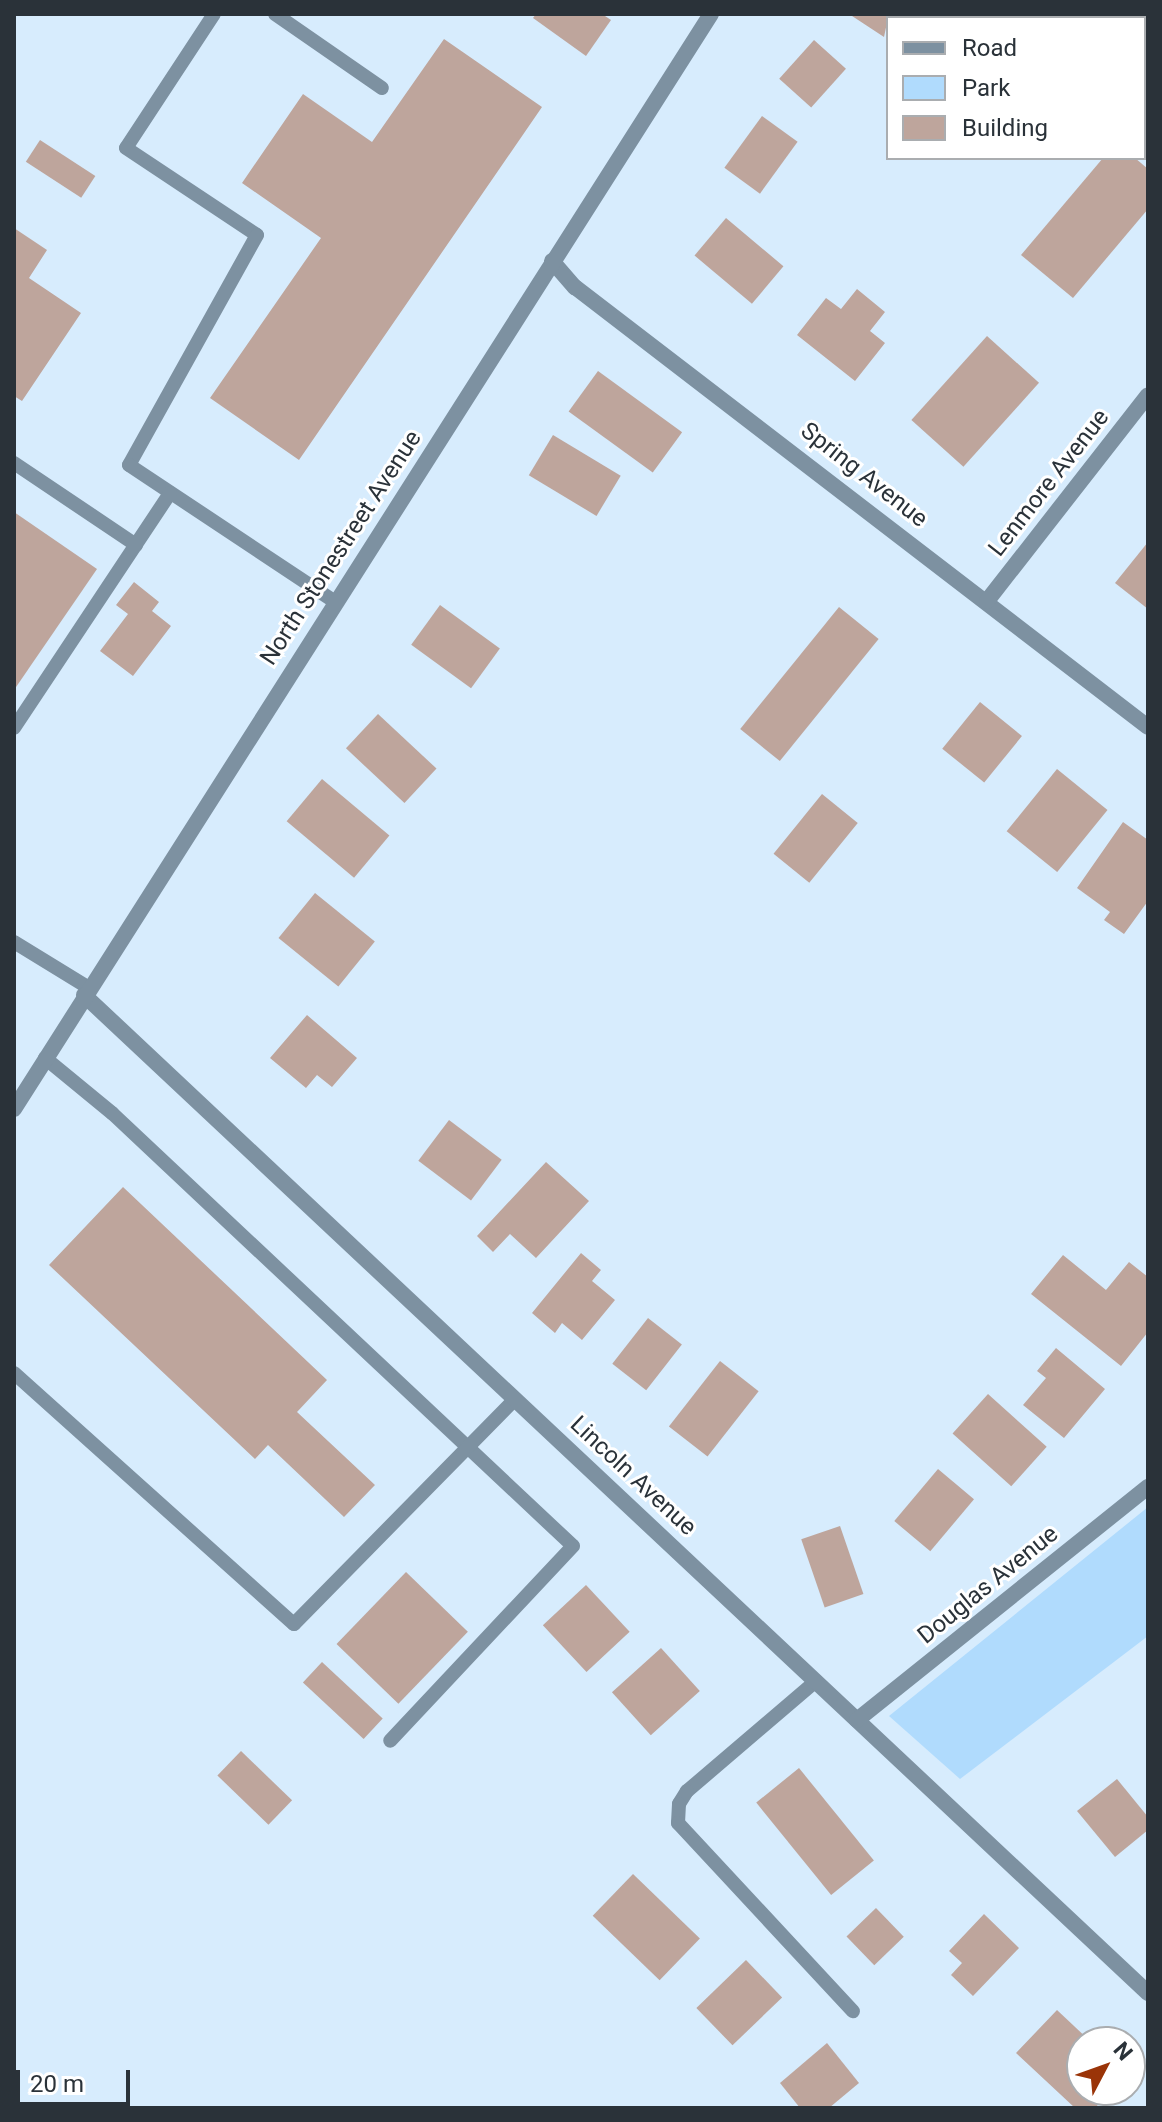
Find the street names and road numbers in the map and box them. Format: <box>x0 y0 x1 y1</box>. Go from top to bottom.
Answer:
street label: Lenmore Avenue <box>983 404 1115 562</box>
street label: Spring Avenue <box>795 417 933 533</box>
street label: North Stonestreet Avenue <box>254 425 428 671</box>
street label: Lincoln Avenue <box>564 1410 702 1542</box>
street label: Douglas Avenue <box>912 1520 1064 1650</box>

